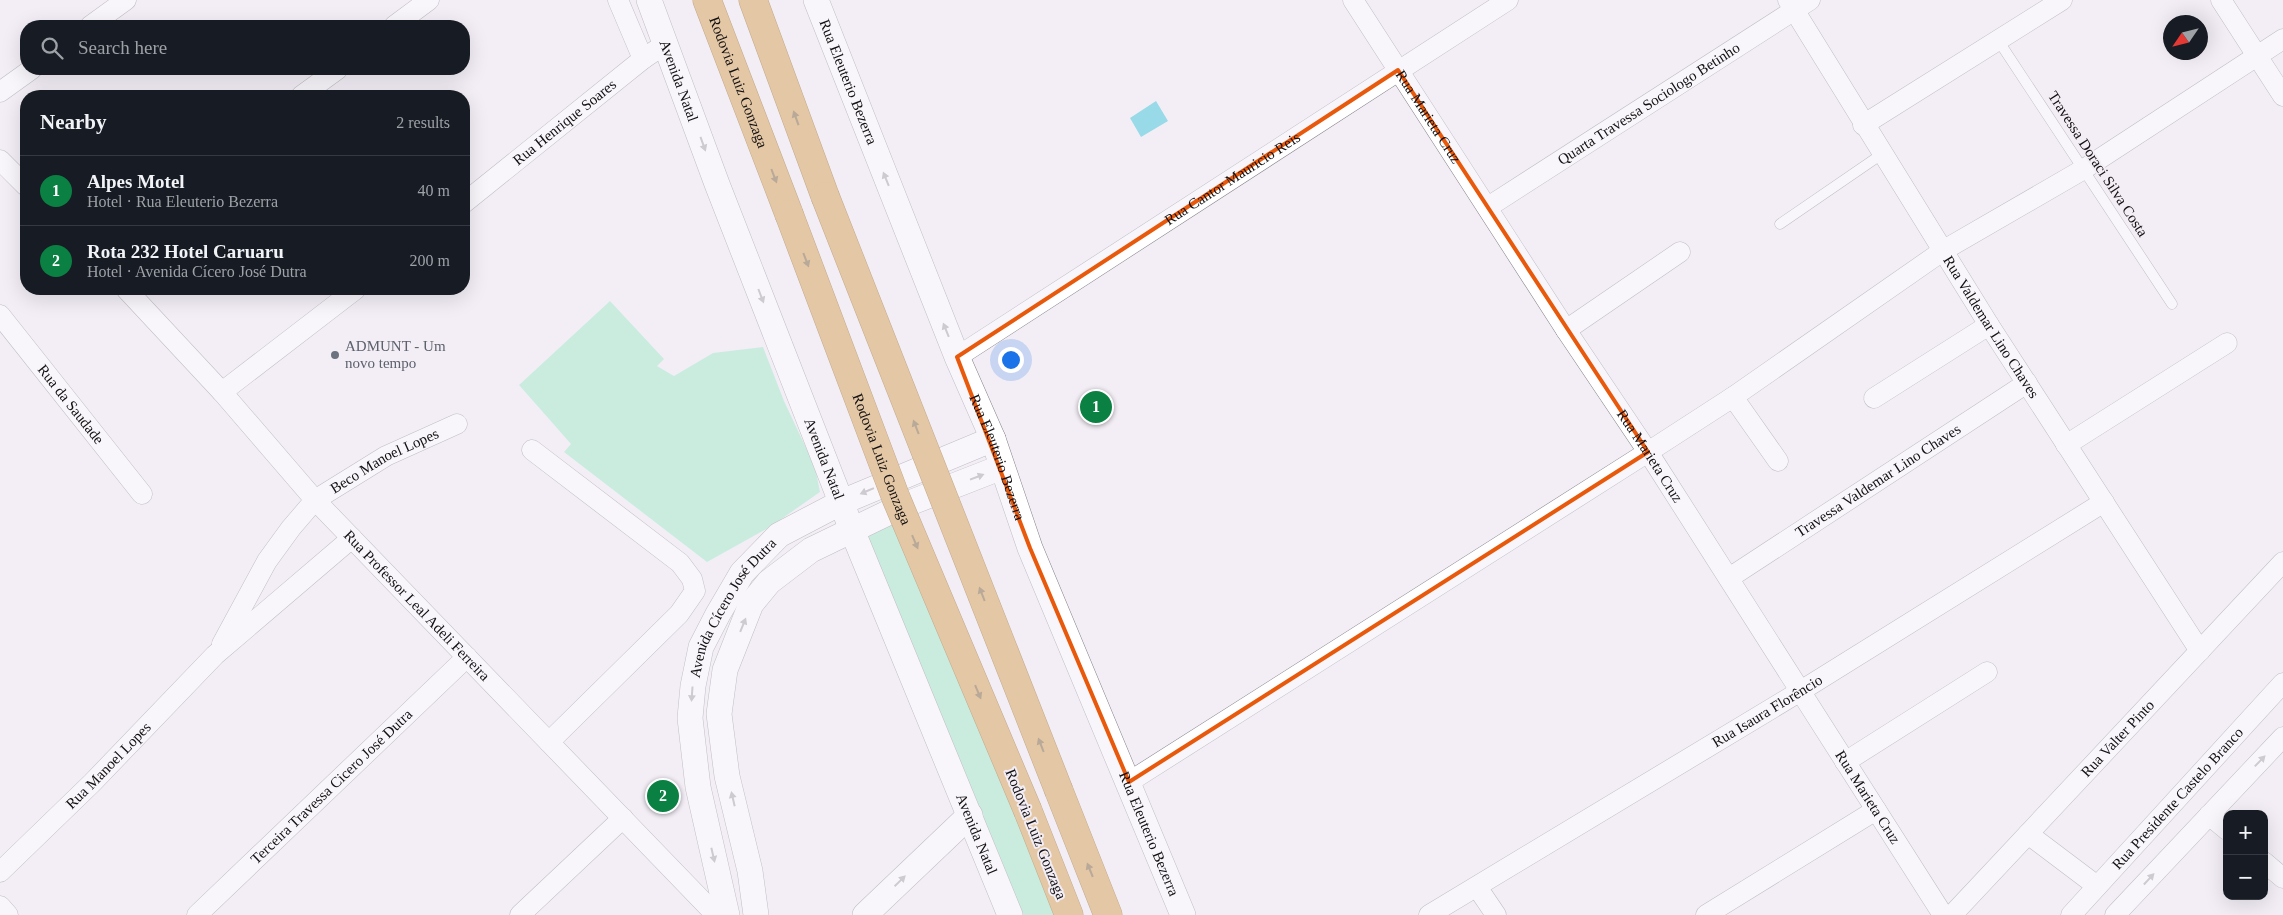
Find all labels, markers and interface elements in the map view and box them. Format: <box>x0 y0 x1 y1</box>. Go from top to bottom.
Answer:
street label: Rodovia Luiz Gonzaga <box>706 14 771 150</box>
north arrow <box>2163 15 2208 60</box>
street label: Rua Eleuterio Bezerra <box>816 17 880 147</box>
search box <box>20 20 470 75</box>
icon: search <box>38 34 66 62</box>
text: Search here <box>78 37 167 58</box>
street label: Avenida Natal <box>656 38 701 124</box>
street label: Quarta Travessa Sociologo Betinho <box>1555 39 1743 168</box>
street label: Rua Marieta Cruz <box>1392 67 1464 167</box>
street label: Rua Henrique Soares <box>510 76 619 168</box>
street label: Travessa Doraci Silva Costa <box>2045 88 2151 240</box>
text: Nearby <box>40 110 107 134</box>
one-way arrow <box>792 110 799 125</box>
text: 2 results <box>396 114 450 131</box>
street label: Rua Cantor Mauricio Reis <box>1162 129 1303 228</box>
one-way arrow <box>699 137 707 151</box>
one-way arrow <box>771 169 778 184</box>
text: Alpes Motel <box>87 171 185 192</box>
one-way arrow <box>882 171 890 186</box>
text: 1 <box>52 182 60 199</box>
text: 40 m <box>418 182 450 199</box>
text: Hotel · Rua Eleuterio Bezerra <box>87 193 278 210</box>
text: Rota 232 Hotel Caruaru <box>87 241 284 262</box>
text: 2 <box>52 252 60 269</box>
text: 200 m <box>410 252 450 269</box>
one-way arrow <box>802 253 810 268</box>
street label: Rua Valdemar Lino Chaves <box>1940 253 2042 401</box>
text: Hotel · Avenida Cícero José Dutra <box>87 263 307 280</box>
one-way arrow <box>757 289 765 304</box>
one-way arrow <box>942 322 950 337</box>
place label: ADMUNT - Um novo tempo <box>345 338 446 371</box>
your location <box>998 347 1024 373</box>
marker: ADMUNT - Um novo tempo <box>329 349 341 361</box>
street label: Rua da Saudade <box>35 361 107 447</box>
pin: 1 <box>1080 388 1112 426</box>
street label: Rodovia Luiz Gonzaga <box>849 391 914 527</box>
street label: Rua Eleuterio Bezerra <box>966 392 1028 523</box>
street label: Rua Marieta Cruz <box>1614 406 1686 506</box>
street label: Avenida Natal <box>801 416 847 502</box>
one-way arrow <box>912 419 919 434</box>
street label: Travessa Valdemar Lino Chaves <box>1792 421 1964 540</box>
street label: Beco Manoel Lopes <box>327 425 441 497</box>
one-way arrow <box>970 473 985 481</box>
one-way arrow <box>860 488 874 496</box>
street label: Rua Professor Leal Adeli Ferreira <box>341 527 493 684</box>
street label: Avenida Cícero José Dutra <box>687 535 780 679</box>
one-way arrow <box>911 535 919 550</box>
one-way arrow <box>978 586 986 601</box>
one-way arrow <box>739 618 747 632</box>
street label: Rua Isaura Florêncio <box>1709 671 1825 750</box>
one-way arrow <box>974 685 982 699</box>
one-way arrow <box>688 687 696 703</box>
street label: Rua Valter Pinto <box>2078 697 2157 780</box>
street label: Terceira Travessa Cicero José Dutra <box>248 706 416 867</box>
street label: Rua Manoel Lopes <box>63 719 154 812</box>
street label: Rua Presidente Castelo Branco <box>2109 724 2246 873</box>
one-way arrow <box>1037 738 1045 752</box>
street label: Rua Marieta Cruz <box>1832 747 1904 847</box>
one-way arrow <box>2254 755 2266 767</box>
street label: Rodovia Luiz Gonzaga <box>1003 767 1070 902</box>
street label: Rua Eleuterio Bezerra <box>1116 769 1182 899</box>
pin: 2 <box>647 777 679 815</box>
one-way arrow <box>729 791 737 806</box>
street label: Avenida Natal <box>953 791 1000 877</box>
map controls <box>2223 810 2268 900</box>
button: + <box>2223 810 2268 855</box>
one-way arrow <box>709 847 717 862</box>
button: − <box>2223 855 2268 900</box>
one-way arrow <box>1086 863 1094 877</box>
one-way arrow <box>2143 874 2155 886</box>
one-way arrow <box>894 875 906 887</box>

